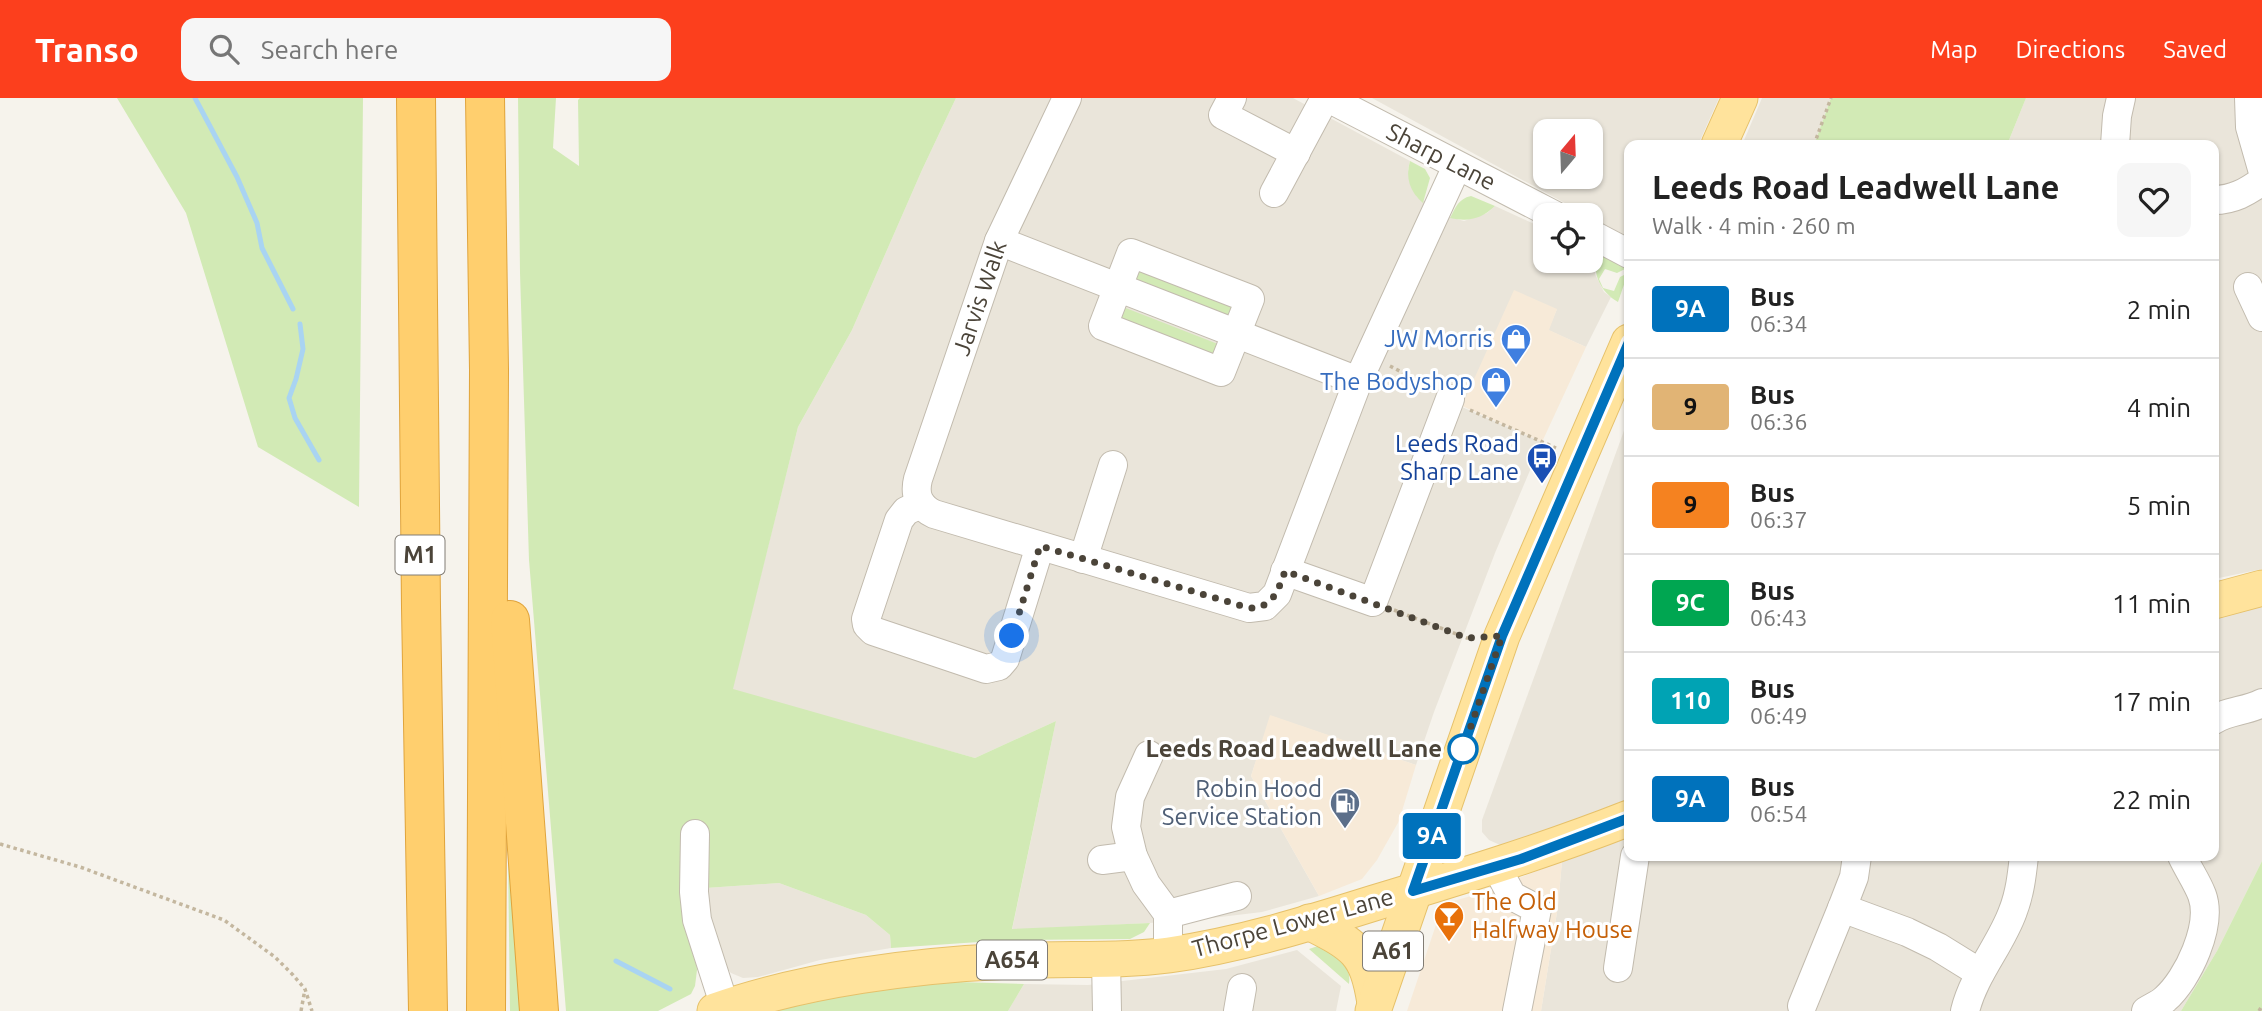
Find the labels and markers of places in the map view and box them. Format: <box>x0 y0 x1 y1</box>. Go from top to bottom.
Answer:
shop icon: JW Morris <box>1499 322 1533 366</box>
place label: JW Morris <box>1384 325 1493 352</box>
shop icon: The Bodyshop <box>1479 365 1513 409</box>
place label: The Bodyshop <box>1320 368 1473 395</box>
place label: Leeds Road Sharp Lane <box>1395 430 1519 485</box>
bus stop icon: Leeds Road Sharp Lane <box>1525 441 1559 485</box>
marker: Leeds Road Leadwell Lane <box>1448 734 1478 764</box>
place label: Leeds Road Leadwell Lane <box>1146 735 1442 762</box>
place label: Robin Hood Service Station <box>1162 775 1322 830</box>
fuel station icon: Robin Hood Service Station <box>1328 786 1362 830</box>
place label: The Old Halfway House <box>1472 888 1633 943</box>
bar icon: The Old Halfway House <box>1432 899 1466 943</box>

